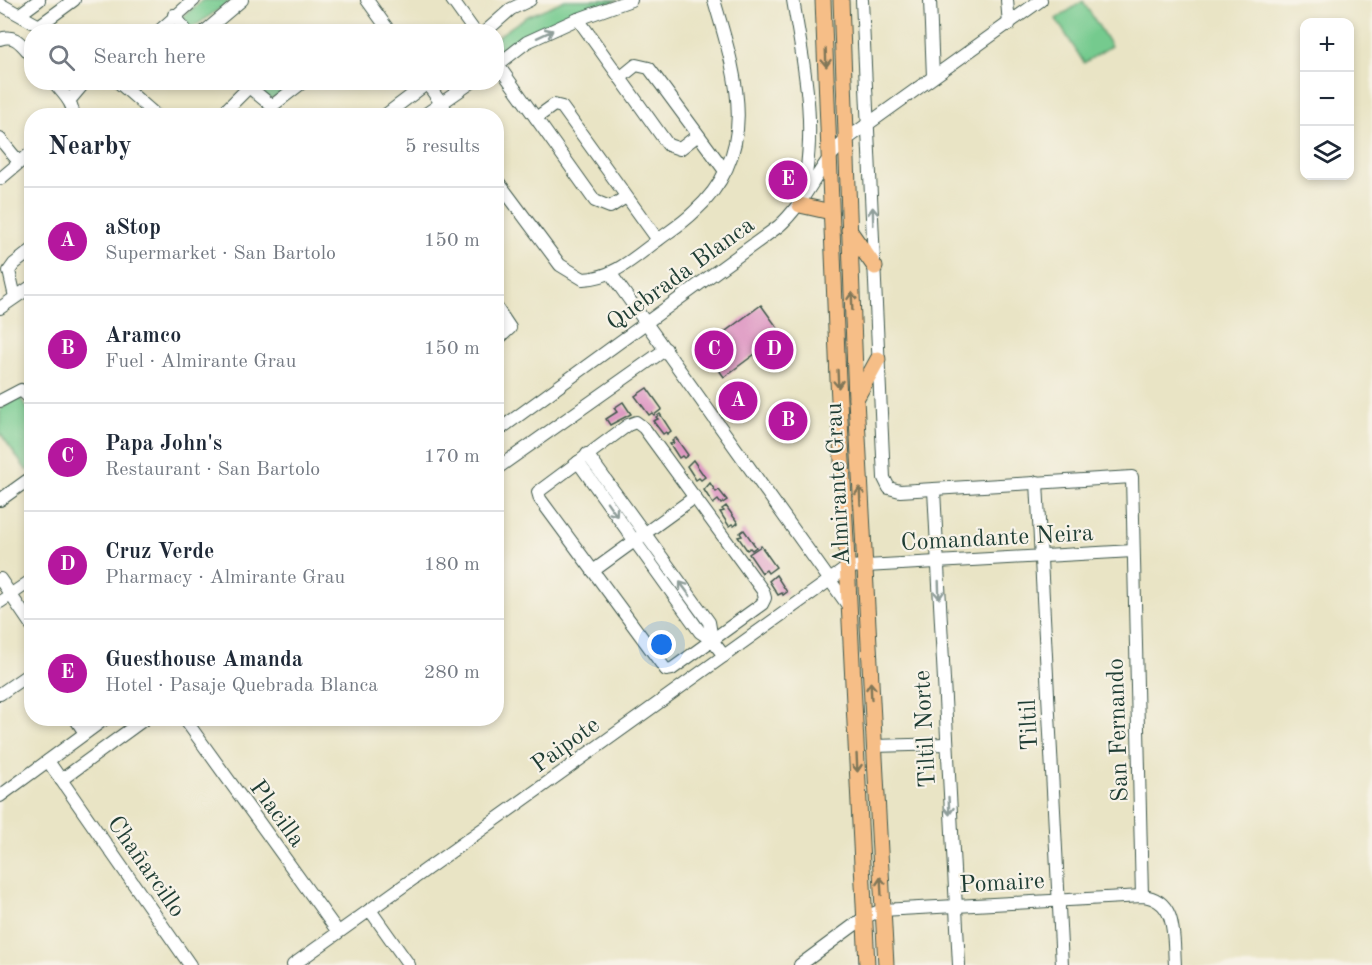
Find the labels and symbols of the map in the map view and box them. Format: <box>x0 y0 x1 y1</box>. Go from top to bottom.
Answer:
one-way arrow <box>535 27 553 39</box>
one-way arrow <box>820 48 831 68</box>
pin: E <box>768 158 808 202</box>
one-way arrow <box>867 207 878 227</box>
street label: Quebrada Blanca <box>603 213 760 336</box>
one-way arrow <box>846 292 858 312</box>
pin: C <box>694 328 734 372</box>
pin: D <box>754 328 794 372</box>
one-way arrow <box>832 369 843 389</box>
pin: A <box>718 378 758 424</box>
pin: B <box>768 398 808 444</box>
street label: Almirante Grau <box>823 402 855 566</box>
one-way arrow <box>855 487 866 507</box>
one-way arrow <box>606 501 618 517</box>
street label: Comandante Neira <box>900 522 1094 556</box>
one-way arrow <box>933 580 944 600</box>
one-way arrow <box>679 582 691 598</box>
your location <box>647 630 676 659</box>
street label: San Fernando <box>1104 658 1134 802</box>
street label: Tiltil Norte <box>911 669 941 788</box>
one-way arrow <box>865 681 876 701</box>
street label: Tiltil <box>1017 699 1043 751</box>
street label: Paipote <box>528 713 605 778</box>
one-way arrow <box>852 752 863 772</box>
street label: Placilla <box>244 776 309 852</box>
one-way arrow <box>944 796 955 816</box>
street label: Chañarcillo <box>102 812 189 922</box>
street label: Pomaire <box>959 870 1045 898</box>
one-way arrow <box>875 876 886 896</box>

